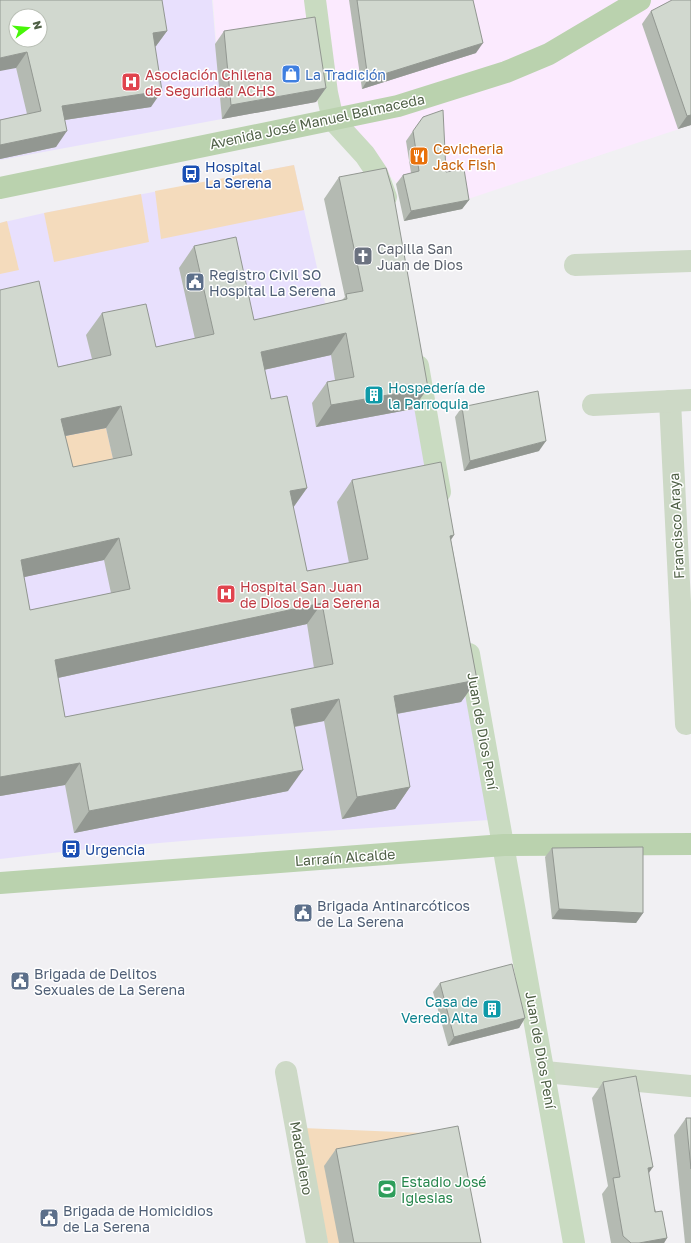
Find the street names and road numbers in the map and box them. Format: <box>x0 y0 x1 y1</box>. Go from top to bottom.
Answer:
street label: Avenida José Manuel Balmaceda <box>208 90 426 152</box>
street label: Francisco Araya <box>665 473 687 579</box>
street label: Juan de Dios Pení <box>464 671 502 792</box>
street label: Larraín Alcalde <box>294 845 396 869</box>
street label: Juan de Dios Pení <box>522 990 560 1111</box>
street label: Maddaleno <box>287 1120 317 1196</box>

